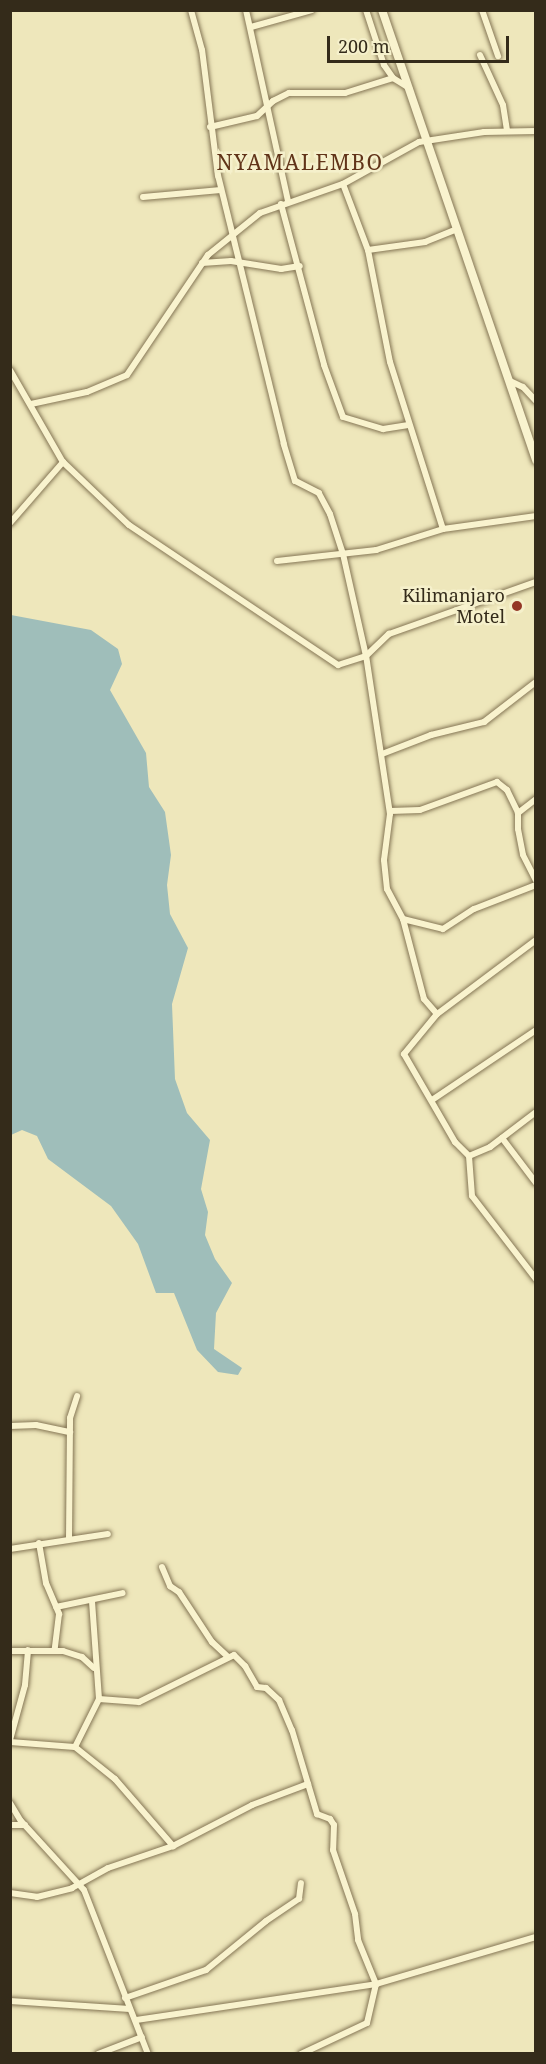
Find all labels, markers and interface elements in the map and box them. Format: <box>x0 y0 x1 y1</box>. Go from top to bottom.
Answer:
scale bar <box>330 24 512 62</box>
text: 200 m <box>338 34 390 58</box>
district label: NYAMALEMBO <box>216 149 384 175</box>
place label: Kilimanjaro Motel <box>402 585 505 628</box>
marker: Kilimanjaro Motel <box>510 599 524 613</box>

